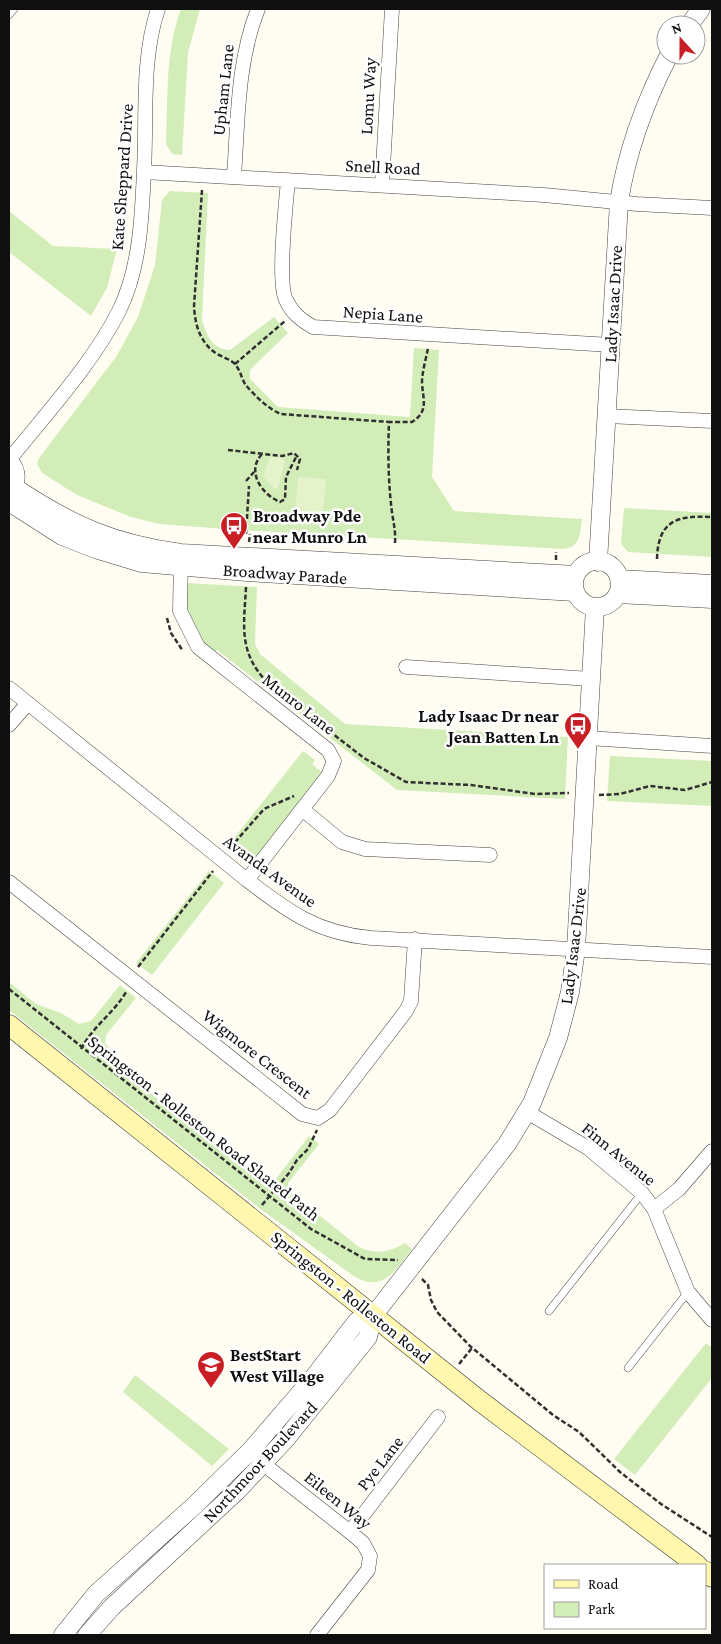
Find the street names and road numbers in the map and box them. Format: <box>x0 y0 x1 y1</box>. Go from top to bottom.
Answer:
street label: Upham Lane <box>208 43 238 137</box>
street label: Lomu Way <box>356 56 380 135</box>
street label: Kate Sheppard Drive <box>107 103 137 251</box>
street label: Snell Road <box>345 155 422 179</box>
street label: Lady Isaac Drive <box>600 245 626 363</box>
street label: Nepia Lane <box>342 301 424 327</box>
street label: Broadway Parade <box>222 560 348 588</box>
street label: Munro Lane <box>258 669 340 739</box>
street label: Avanda Avenue <box>220 831 321 912</box>
street label: Lady Isaac Drive <box>556 886 590 1006</box>
street label: Wigmore Crescent <box>198 1005 316 1103</box>
street label: Springston - Rolleston Road Shared Path <box>84 1031 324 1225</box>
street label: Finn Avenue <box>578 1118 660 1190</box>
street label: Springston - Rolleston Road <box>267 1226 435 1368</box>
street label: Northmoor Boulevard <box>199 1397 321 1526</box>
street label: Pye Lane <box>353 1432 407 1494</box>
street label: Eileen Way <box>300 1467 376 1533</box>

